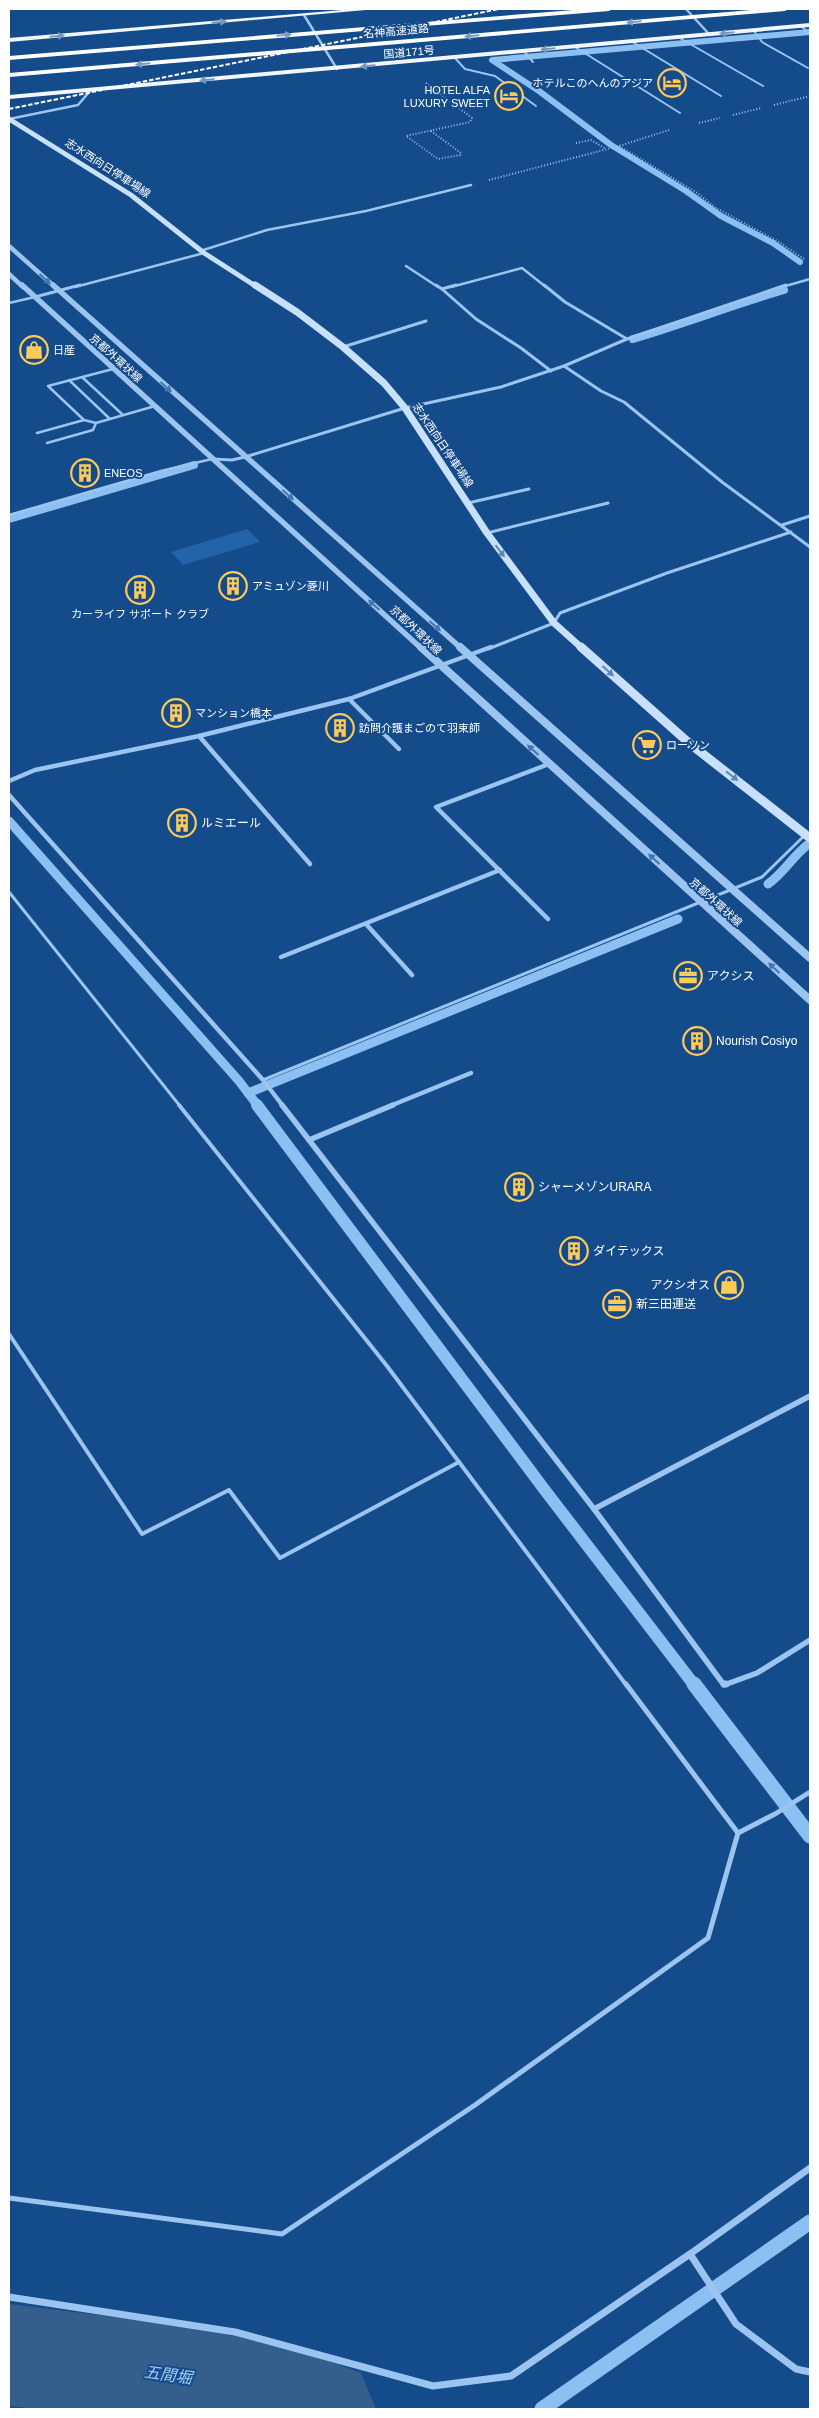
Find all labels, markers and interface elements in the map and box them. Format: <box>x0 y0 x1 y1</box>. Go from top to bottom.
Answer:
one-way arrow <box>212 18 228 26</box>
one-way arrow <box>625 18 641 26</box>
street label: 名神高速道路 <box>363 22 429 40</box>
one-way arrow <box>719 29 735 37</box>
one-way arrow <box>276 31 292 39</box>
one-way arrow <box>50 32 66 40</box>
one-way arrow <box>463 32 479 40</box>
street label: 国道171号 <box>383 44 435 60</box>
one-way arrow <box>539 45 555 53</box>
one-way arrow <box>134 60 150 68</box>
one-way arrow <box>360 62 376 70</box>
hotel icon: ホテルこのへんのアジア <box>657 68 687 98</box>
one-way arrow <box>198 77 214 85</box>
place label: ホテルこのへんのアジア <box>532 77 653 89</box>
hotel icon: HOTEL ALFA LUXURY SWEET <box>494 81 524 111</box>
place label: HOTEL ALFA LUXURY SWEET <box>404 84 491 109</box>
street label: 志水西向日停車場線 <box>63 136 153 200</box>
one-way arrow <box>39 273 52 284</box>
street label: 京都外環状線 <box>87 331 145 385</box>
shop icon: 日産 <box>19 335 49 365</box>
place label: 日産 <box>53 344 75 356</box>
one-way arrow <box>160 381 172 393</box>
street label: 志水西向日停車場線 <box>410 401 476 489</box>
building icon: ENEOS <box>70 458 100 488</box>
place label: ENEOS <box>104 467 143 479</box>
one-way arrow <box>281 489 293 501</box>
one-way arrow <box>495 544 505 558</box>
building icon: アミュゾン菱川 <box>218 571 248 601</box>
building icon: カーライフ サポート クラブ <box>125 575 155 605</box>
place label: アミュゾン菱川 <box>252 580 329 592</box>
one-way arrow <box>368 599 380 611</box>
street label: 京都外環状線 <box>388 603 444 657</box>
place label: カーライフ サポート クラブ <box>71 608 209 620</box>
one-way arrow <box>429 621 442 632</box>
one-way arrow <box>602 665 614 676</box>
building icon: マンション橋本 <box>161 698 191 728</box>
place label: マンション橋本 <box>195 707 272 719</box>
building icon: 訪問介護まごのて羽束師 <box>325 713 355 743</box>
place label: 訪問介護まごのて羽束師 <box>359 722 480 734</box>
supermarket icon: ローソン <box>632 730 662 760</box>
place label: ローソン <box>666 739 710 751</box>
one-way arrow <box>527 744 539 756</box>
one-way arrow <box>725 771 738 782</box>
building icon: ルミエール <box>167 808 197 838</box>
place label: ルミエール <box>201 816 261 830</box>
one-way arrow <box>648 853 660 865</box>
street label: 京都外環状線 <box>687 875 745 929</box>
office icon: アクシス <box>673 961 703 991</box>
one-way arrow <box>769 962 781 974</box>
place label: アクシス <box>707 969 754 983</box>
building icon: Nourish Cosiyo <box>682 1026 712 1056</box>
place label: Nourish Cosiyo <box>716 1034 798 1048</box>
building icon: シャーメゾンURARA <box>504 1172 534 1202</box>
place label: シャーメゾンURARA <box>538 1180 652 1194</box>
building icon: ダイテックス <box>559 1236 589 1266</box>
place label: ダイテックス <box>593 1244 664 1258</box>
shop icon: アクシオス <box>714 1270 744 1300</box>
place label: アクシオス <box>651 1278 710 1292</box>
office icon: 新三田運送 <box>602 1289 632 1319</box>
place label: 新三田運送 <box>636 1297 696 1311</box>
water label: 五間堀 <box>143 2363 196 2387</box>

